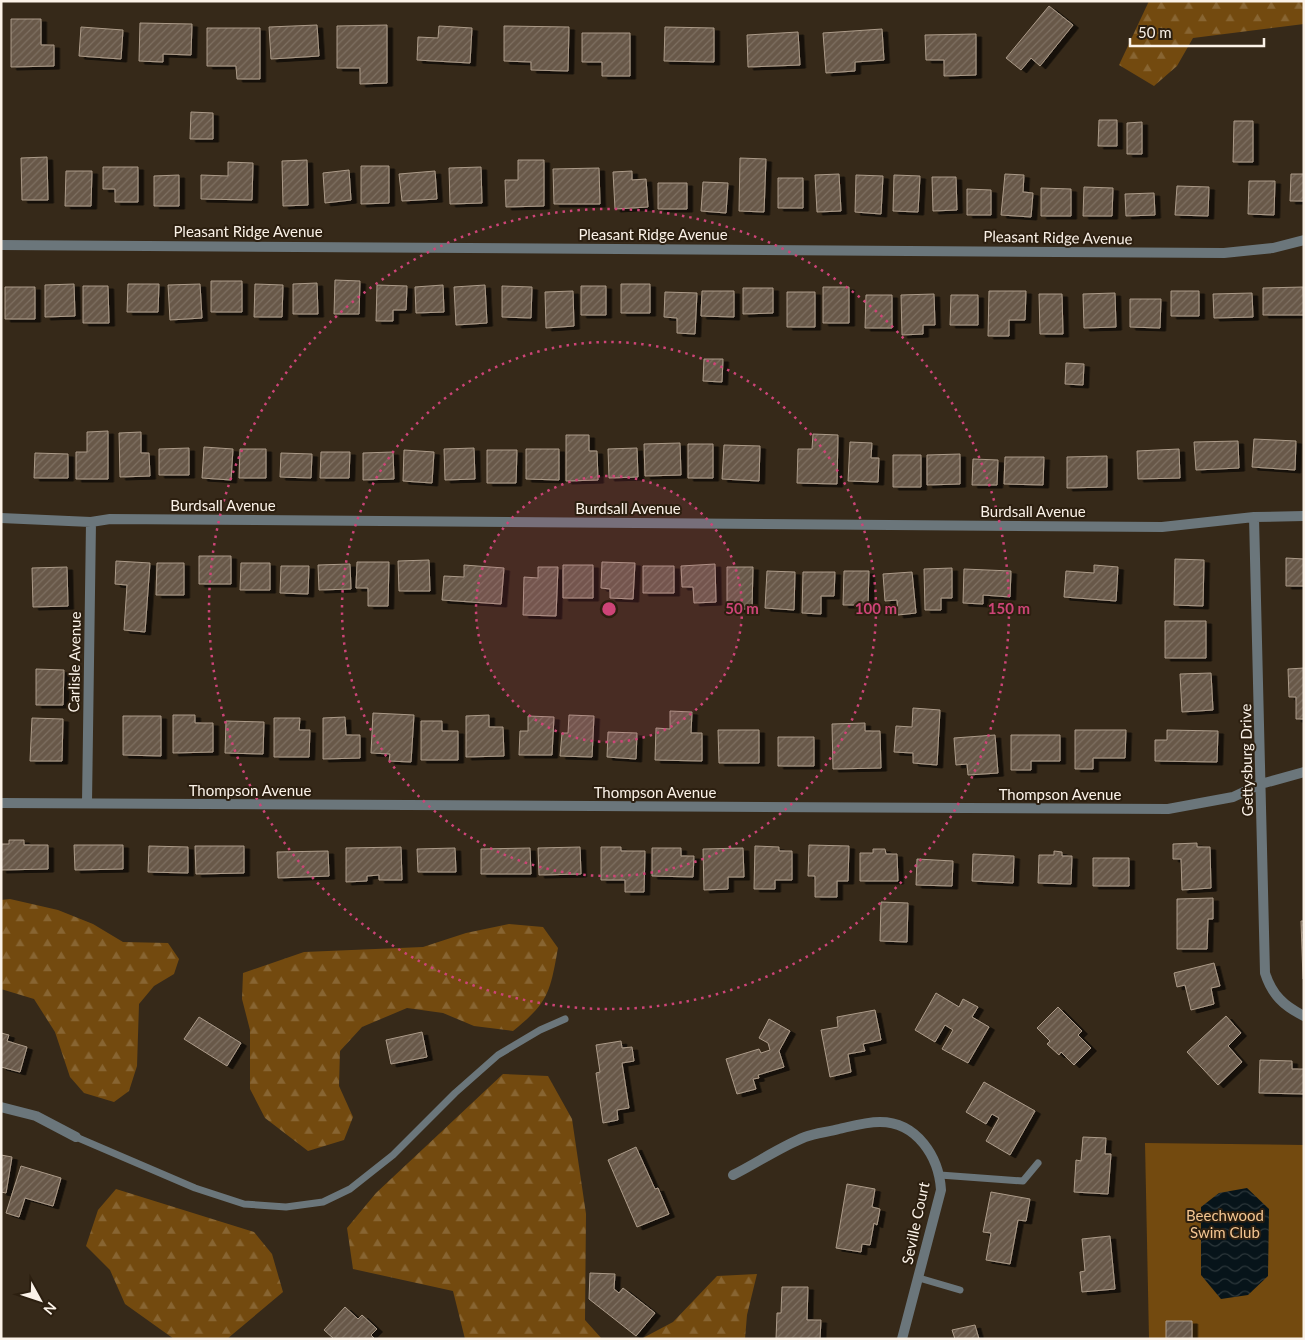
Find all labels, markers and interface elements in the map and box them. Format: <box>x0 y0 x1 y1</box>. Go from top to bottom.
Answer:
scale bar <box>1130 15 1264 47</box>
text: 50 m <box>1138 23 1172 41</box>
street label: Pleasant Ridge Avenue <box>173 222 323 240</box>
street label: Pleasant Ridge Avenue <box>578 225 728 243</box>
street label: Pleasant Ridge Avenue <box>983 227 1133 247</box>
street label: Burdsall Avenue <box>170 496 276 514</box>
street label: Burdsall Avenue <box>575 499 681 517</box>
street label: Burdsall Avenue <box>980 502 1086 520</box>
text: 50 m <box>725 599 759 617</box>
text: 100 m <box>855 599 897 617</box>
text: 150 m <box>988 599 1030 617</box>
centre of rings <box>600 600 618 618</box>
street label: Carlisle Avenue <box>64 611 84 713</box>
street label: Gettysburg Drive <box>1236 704 1256 816</box>
street label: Thompson Avenue <box>189 781 311 799</box>
street label: Thompson Avenue <box>594 783 716 801</box>
street label: Thompson Avenue <box>999 785 1121 803</box>
street label: Seville Court <box>898 1180 933 1266</box>
park label: Beechwood Swim Club <box>1186 1206 1264 1241</box>
north arrow <box>15 1275 65 1325</box>
text: N <box>40 1299 60 1318</box>

